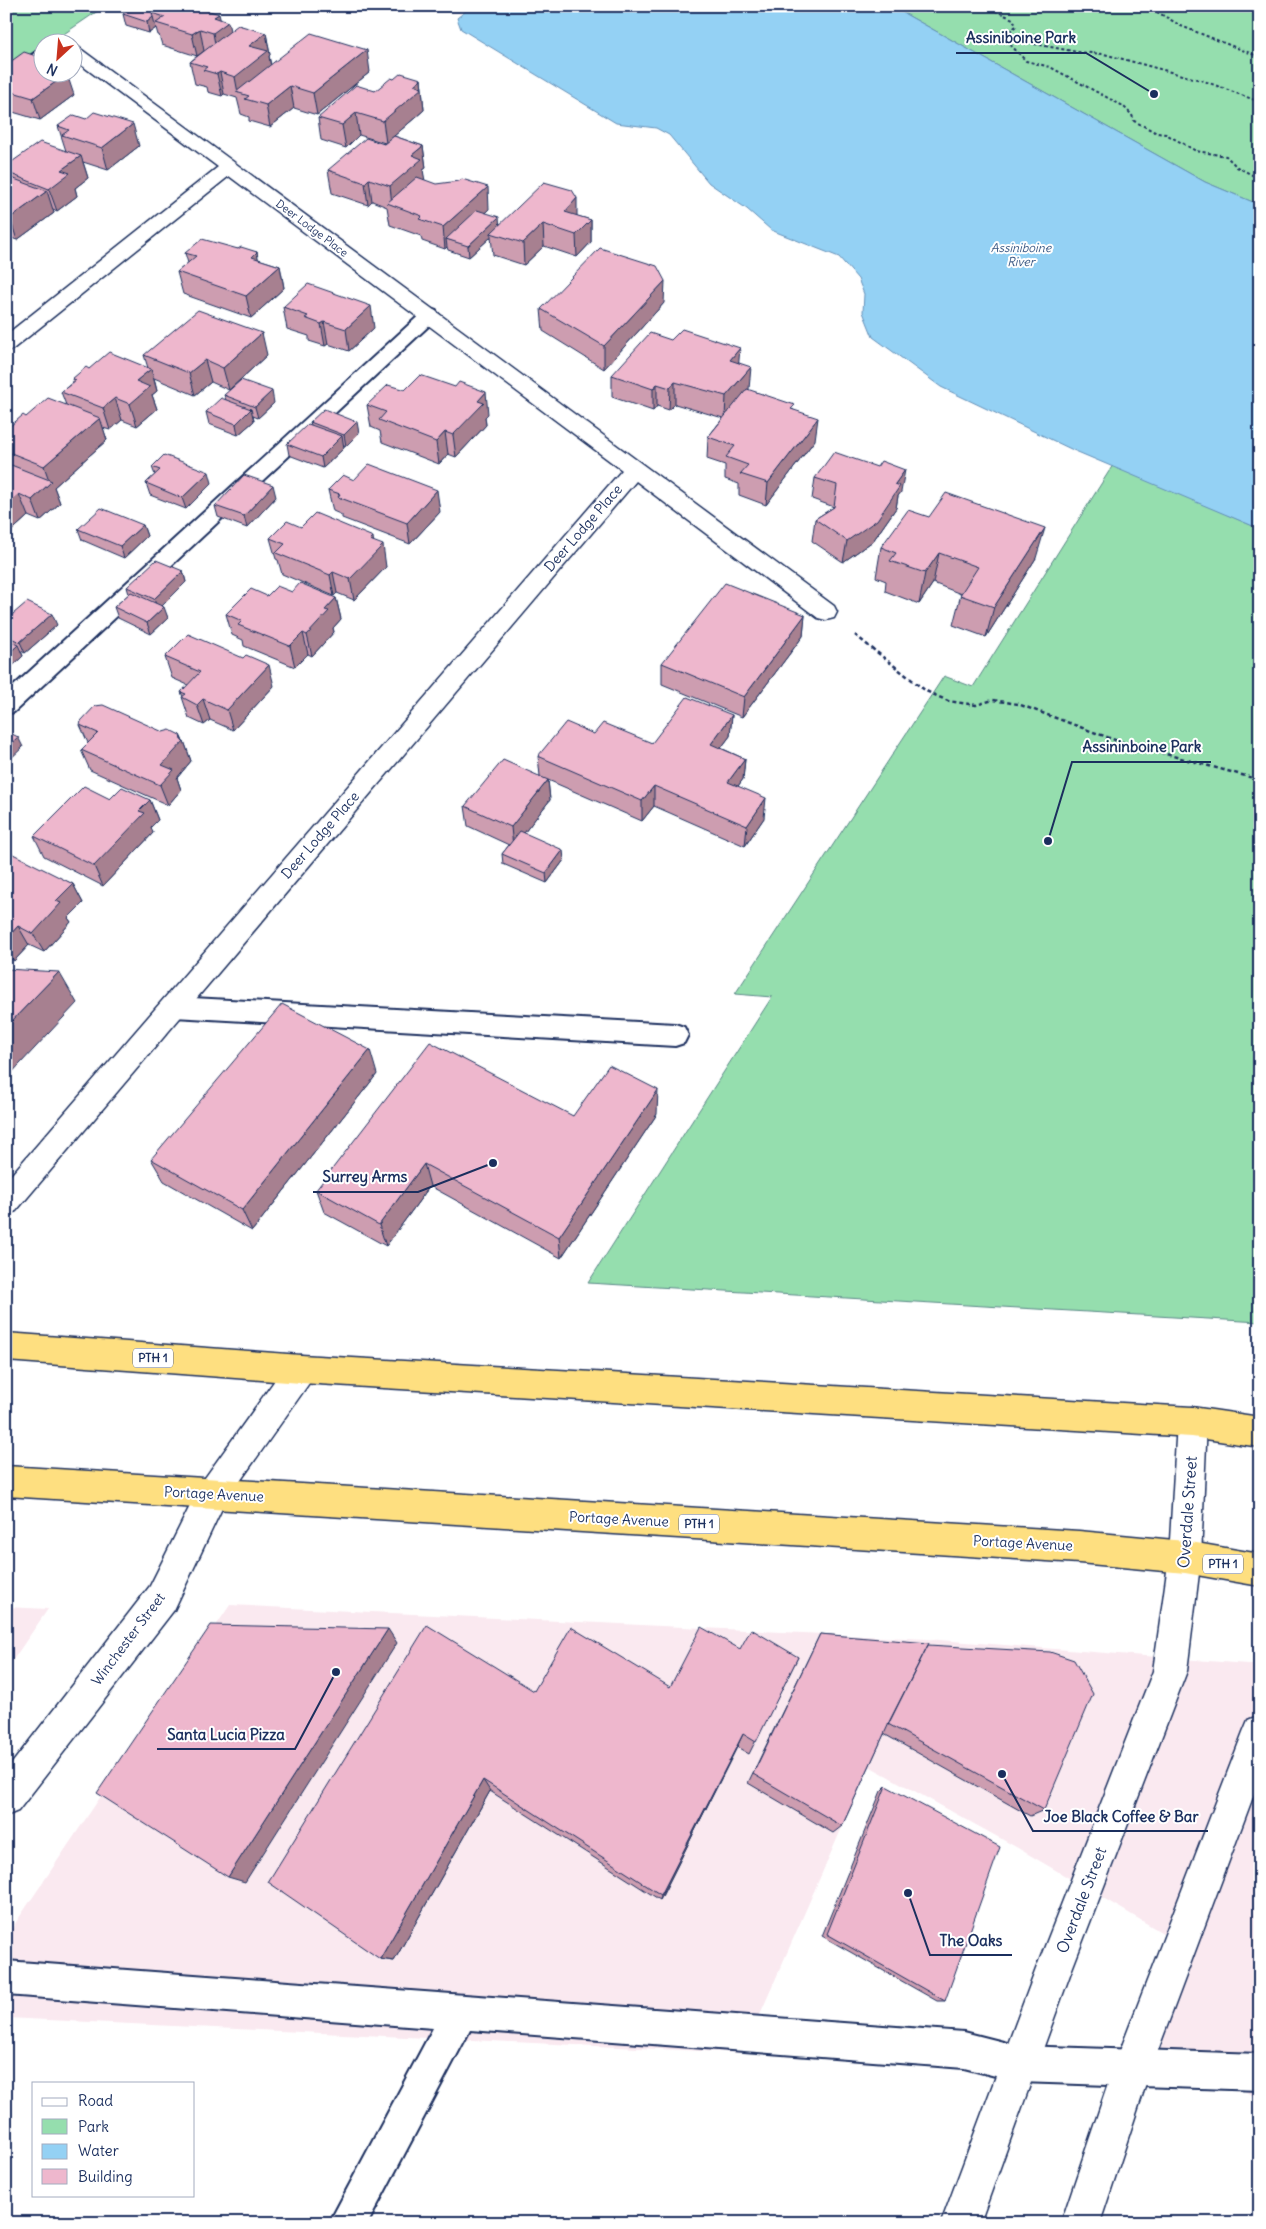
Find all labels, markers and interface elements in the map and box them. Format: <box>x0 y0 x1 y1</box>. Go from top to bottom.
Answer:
callout: Assiniboine Park <box>956 23 1086 53</box>
text: Assiniboine Park <box>966 28 1076 47</box>
north arrow <box>32 32 82 82</box>
text: N <box>44 59 61 80</box>
street label: Deer Lodge Place <box>273 196 351 260</box>
water label: Assiniboine River <box>991 240 1053 269</box>
street label: Deer Lodge Place <box>540 481 626 575</box>
callout: Assininboine Park <box>1072 732 1211 762</box>
text: Assininboine Park <box>1083 737 1202 756</box>
street label: Deer Lodge Place <box>277 788 363 882</box>
callout: Surrey Arms <box>313 1162 418 1192</box>
text: Surrey Arms <box>323 1167 408 1187</box>
road number: PTH 1 <box>133 1349 173 1368</box>
street label: Overdale Street <box>1173 1455 1201 1569</box>
street label: Portage Avenue <box>164 1482 264 1506</box>
street label: Portage Avenue <box>569 1507 669 1531</box>
road number: PTH 1 <box>679 1515 719 1534</box>
street label: Portage Avenue <box>973 1531 1073 1555</box>
road number: PTH 1 <box>1203 1555 1243 1574</box>
street label: Winchester Street <box>87 1589 169 1689</box>
callout: Santa Lucia Pizza <box>157 1719 295 1749</box>
text: Santa Lucia Pizza <box>167 1725 285 1744</box>
callout: Joe Black Coffee & Bar <box>1033 1801 1208 1831</box>
text: Joe Black Coffee & Bar <box>1044 1807 1199 1826</box>
street label: Overdale Street <box>1052 1843 1111 1956</box>
callout: The Oaks <box>930 1925 1012 1955</box>
text: The Oaks <box>940 1931 1003 1950</box>
legend <box>32 2082 195 2196</box>
text: Road <box>78 2091 113 2110</box>
text: Park <box>78 2117 109 2136</box>
text: Water <box>78 2141 119 2160</box>
text: Building <box>78 2167 133 2186</box>

